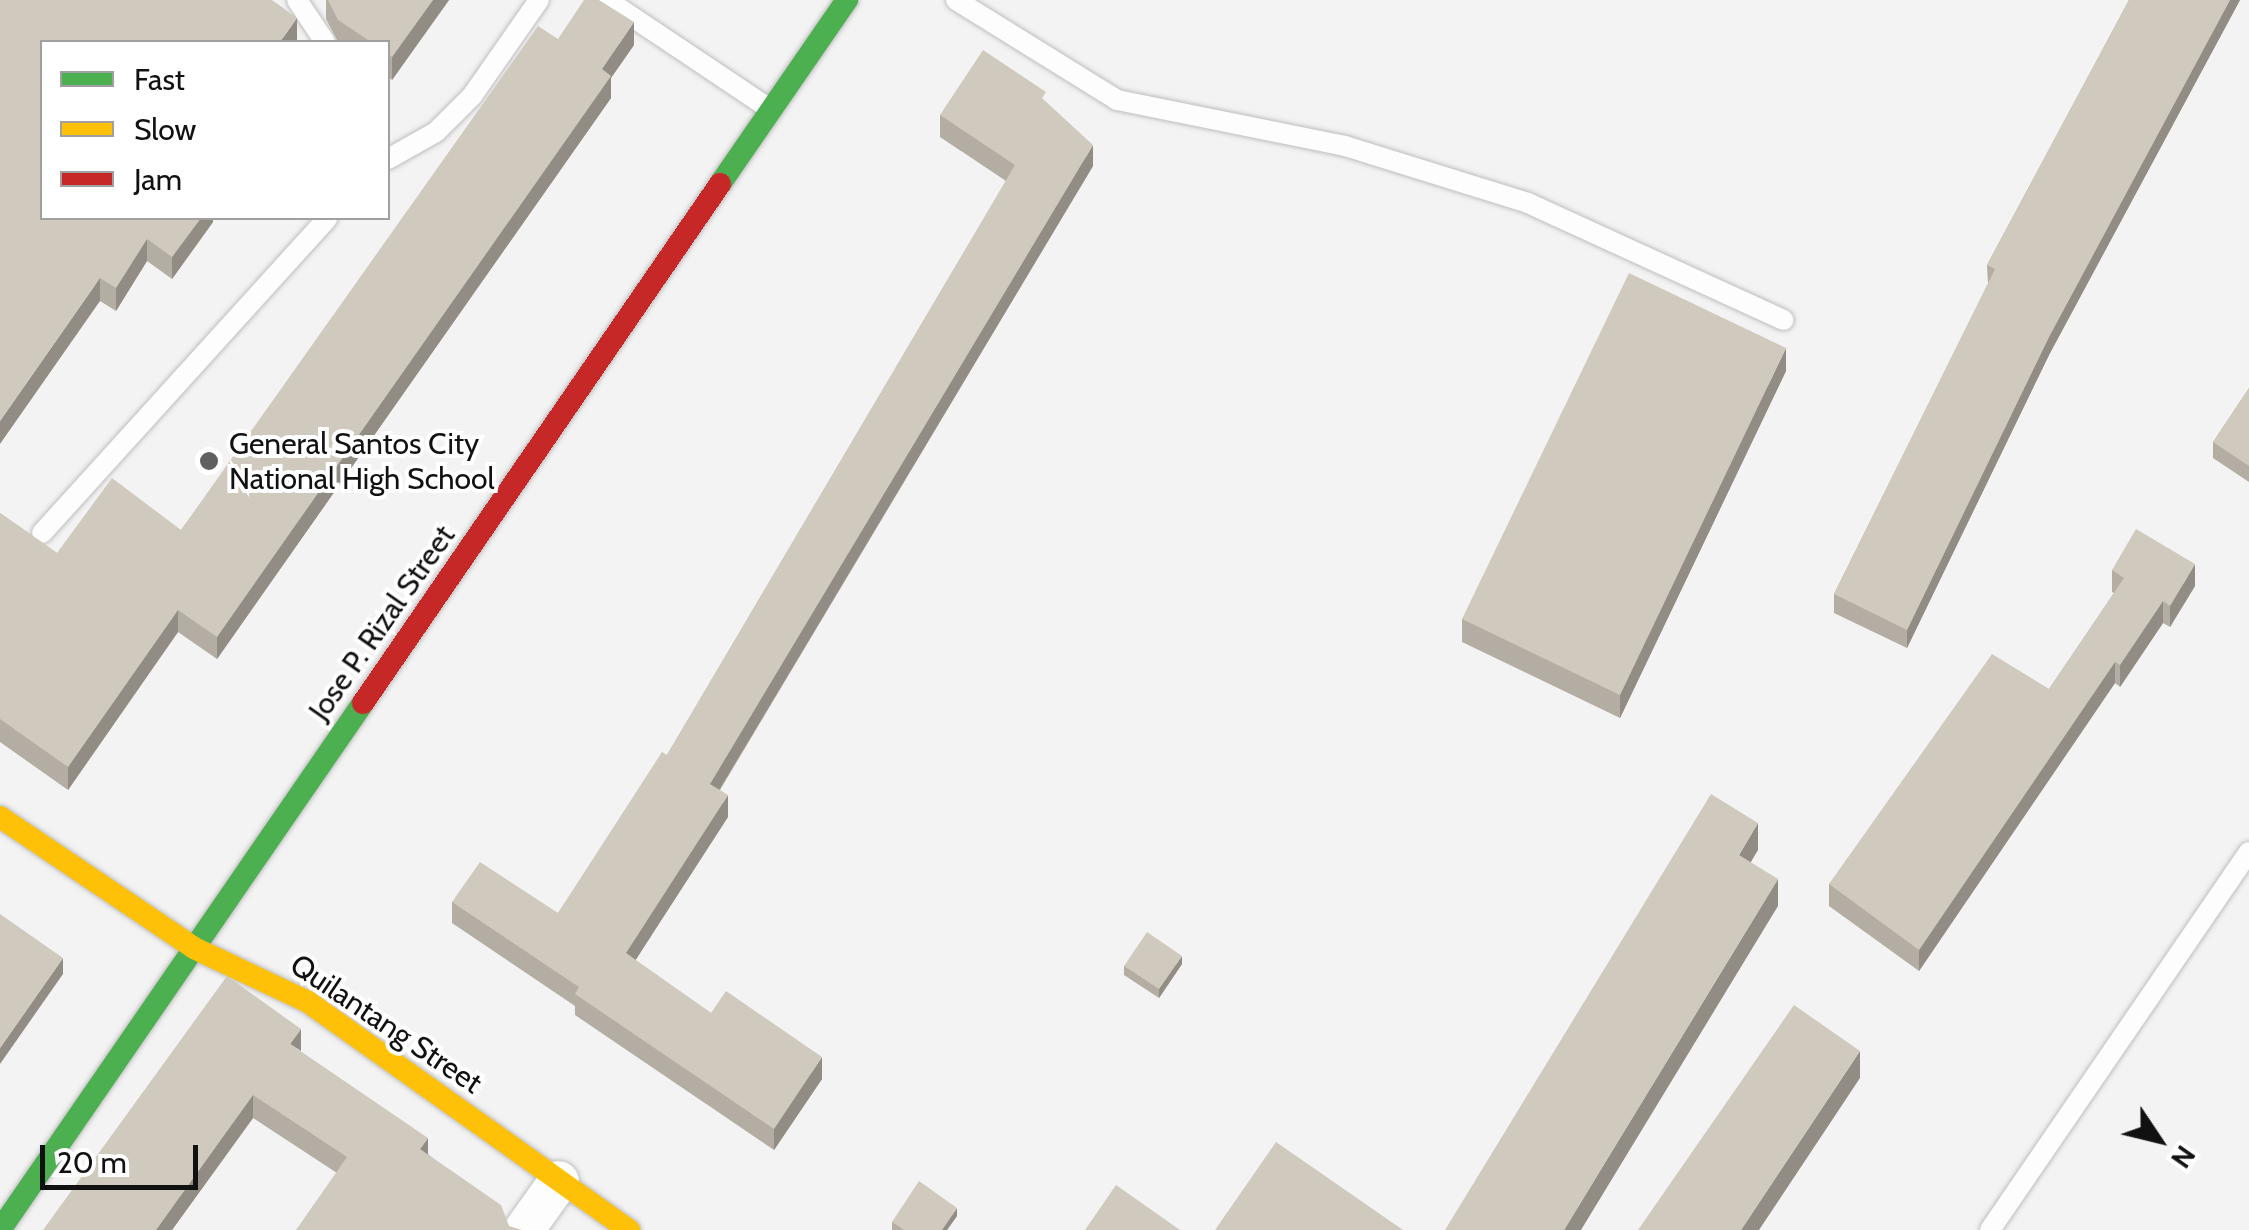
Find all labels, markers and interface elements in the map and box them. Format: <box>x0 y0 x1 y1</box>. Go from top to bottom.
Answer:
legend <box>40 40 390 220</box>
text: Fast <box>134 61 185 98</box>
text: Slow <box>134 111 196 148</box>
text: Jam <box>134 161 182 198</box>
place label: General Santos City National High School <box>229 426 495 496</box>
marker: General Santos City National High School <box>198 450 220 472</box>
street label: Jose P. Rizal Street <box>301 519 463 727</box>
street label: Quilantang Street <box>283 947 489 1101</box>
north arrow <box>2109 1090 2209 1190</box>
scale bar <box>45 1125 202 1187</box>
text: N <box>2164 1139 2203 1175</box>
text: 20 m <box>57 1144 127 1181</box>

